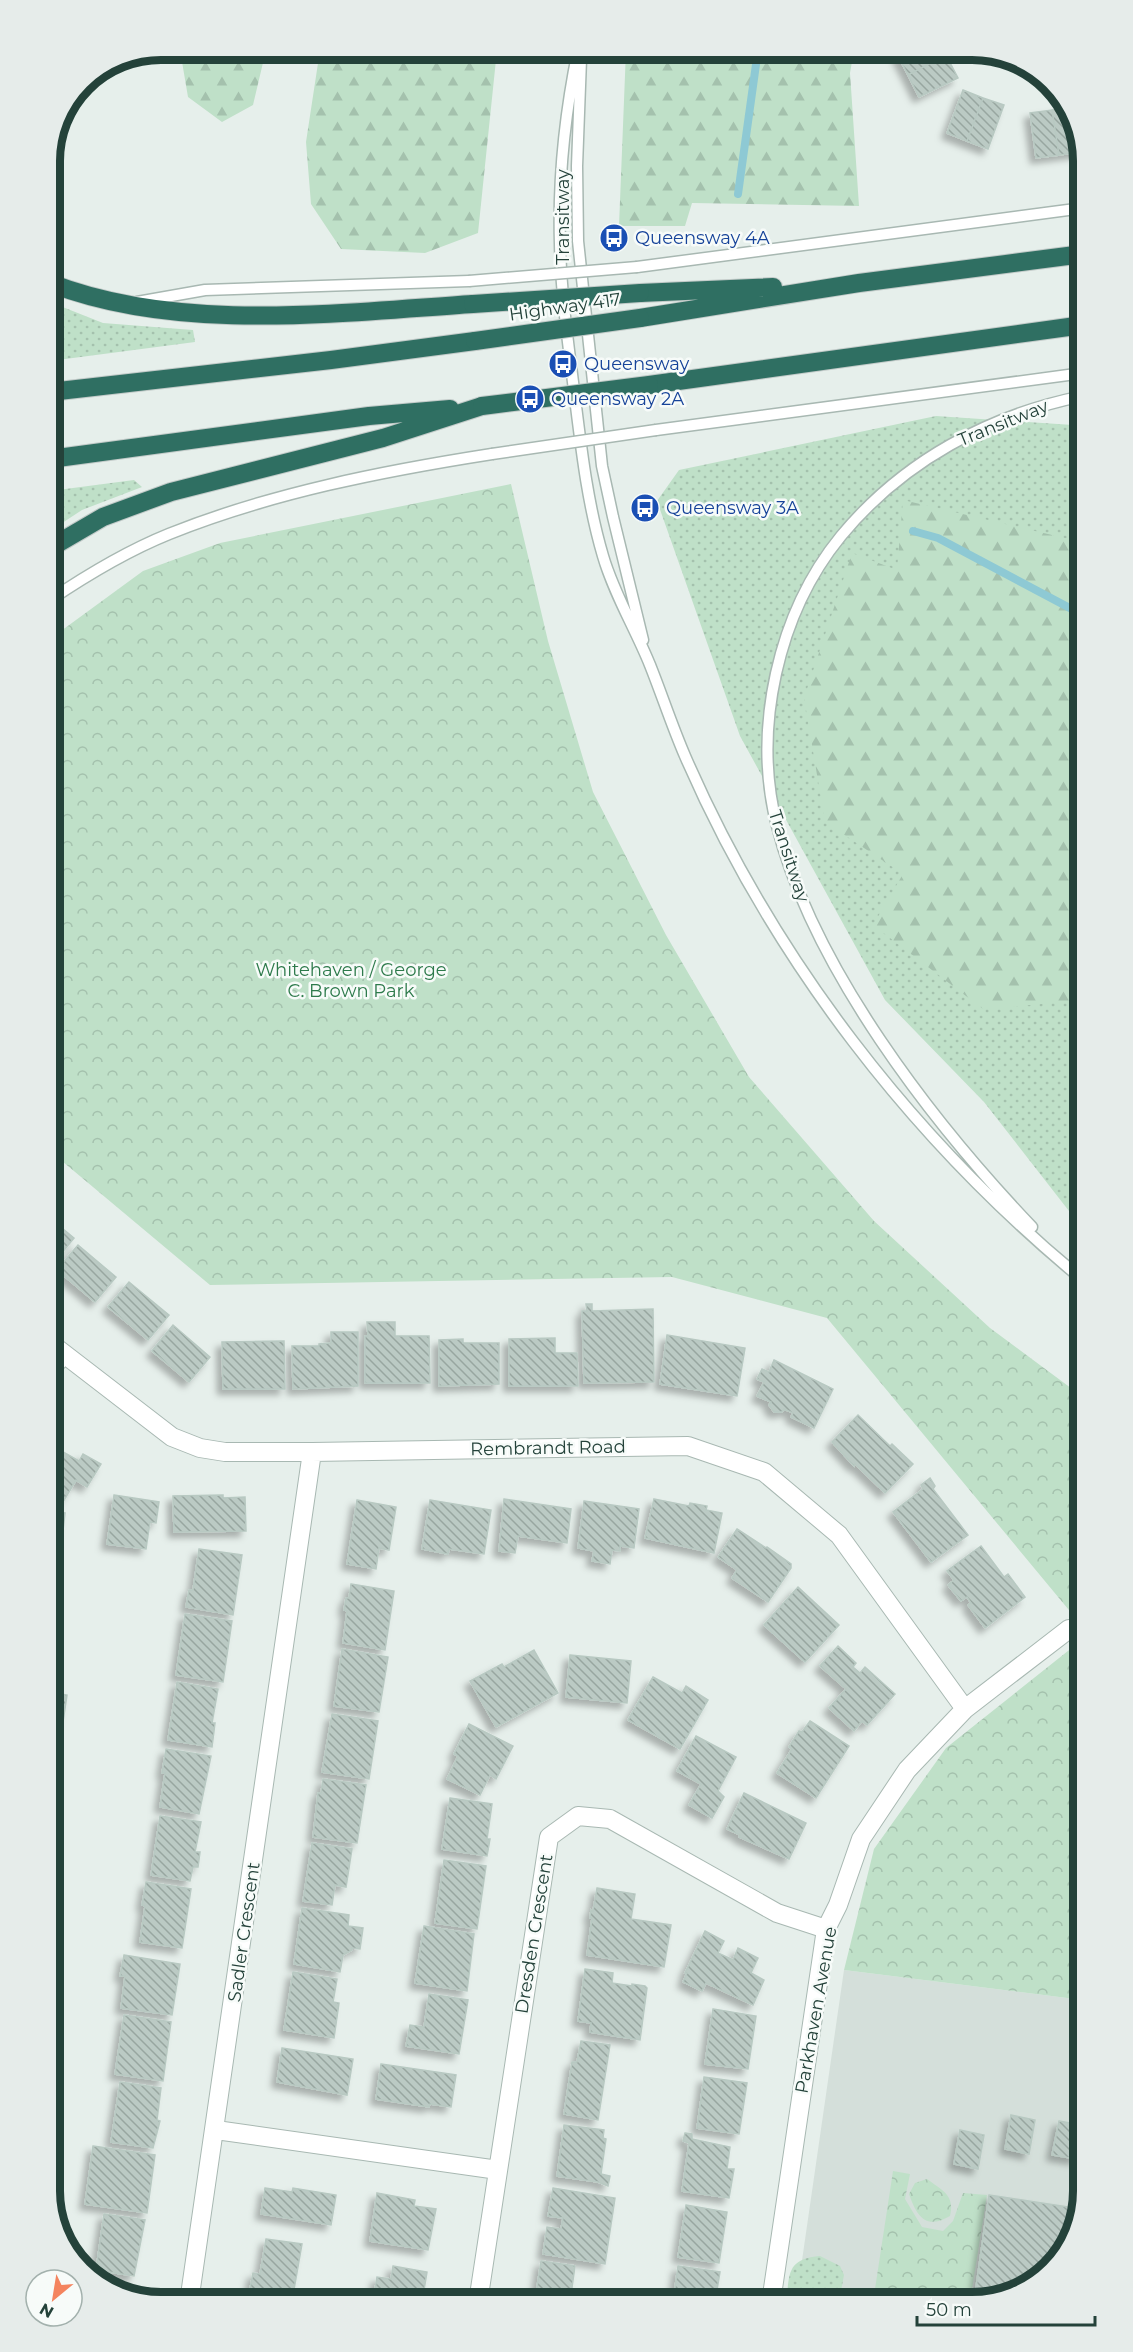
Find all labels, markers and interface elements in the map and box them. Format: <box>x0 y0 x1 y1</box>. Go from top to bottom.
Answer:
street label: Transitway <box>552 169 574 265</box>
bus stop icon: Queensway 4A <box>598 222 630 254</box>
place label: Queensway 4A <box>635 227 770 249</box>
street label: Highway 417 <box>508 288 622 326</box>
bus stop icon: Queensway <box>547 348 579 380</box>
place label: Queensway <box>584 353 689 375</box>
bus stop icon: Queensway 2A <box>514 383 546 415</box>
place label: Queensway 2A <box>551 388 684 410</box>
street label: Transitway <box>955 395 1052 451</box>
bus stop icon: Queensway 3A <box>629 492 661 524</box>
place label: Queensway 3A <box>666 497 799 519</box>
street label: Transitway <box>764 807 814 905</box>
park label: Whitehaven / George C. Brown Park <box>255 959 447 1002</box>
street label: Rembrandt Road <box>470 1436 626 1460</box>
street label: Dresden Crescent <box>511 1853 557 2015</box>
street label: Sadler Crescent <box>223 1861 265 2003</box>
street label: Parkhaven Avenue <box>791 1925 842 2095</box>
north arrow <box>24 2268 84 2328</box>
scale bar <box>917 2289 1096 2327</box>
text: N <box>36 2299 57 2322</box>
text: 50 m <box>926 2299 972 2321</box>

